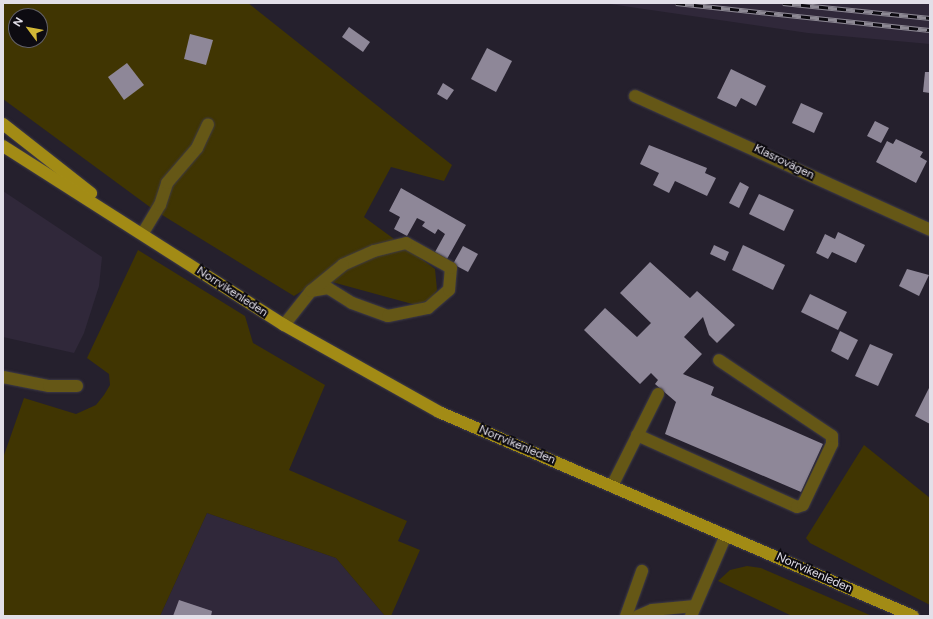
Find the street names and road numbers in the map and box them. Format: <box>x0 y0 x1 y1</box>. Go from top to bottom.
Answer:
street label: Klasrovägen <box>752 141 816 183</box>
street label: Norrvikenleden <box>194 264 270 320</box>
street label: Norrvikenleden <box>477 422 557 468</box>
street label: Norrvikenleden <box>774 550 854 596</box>

